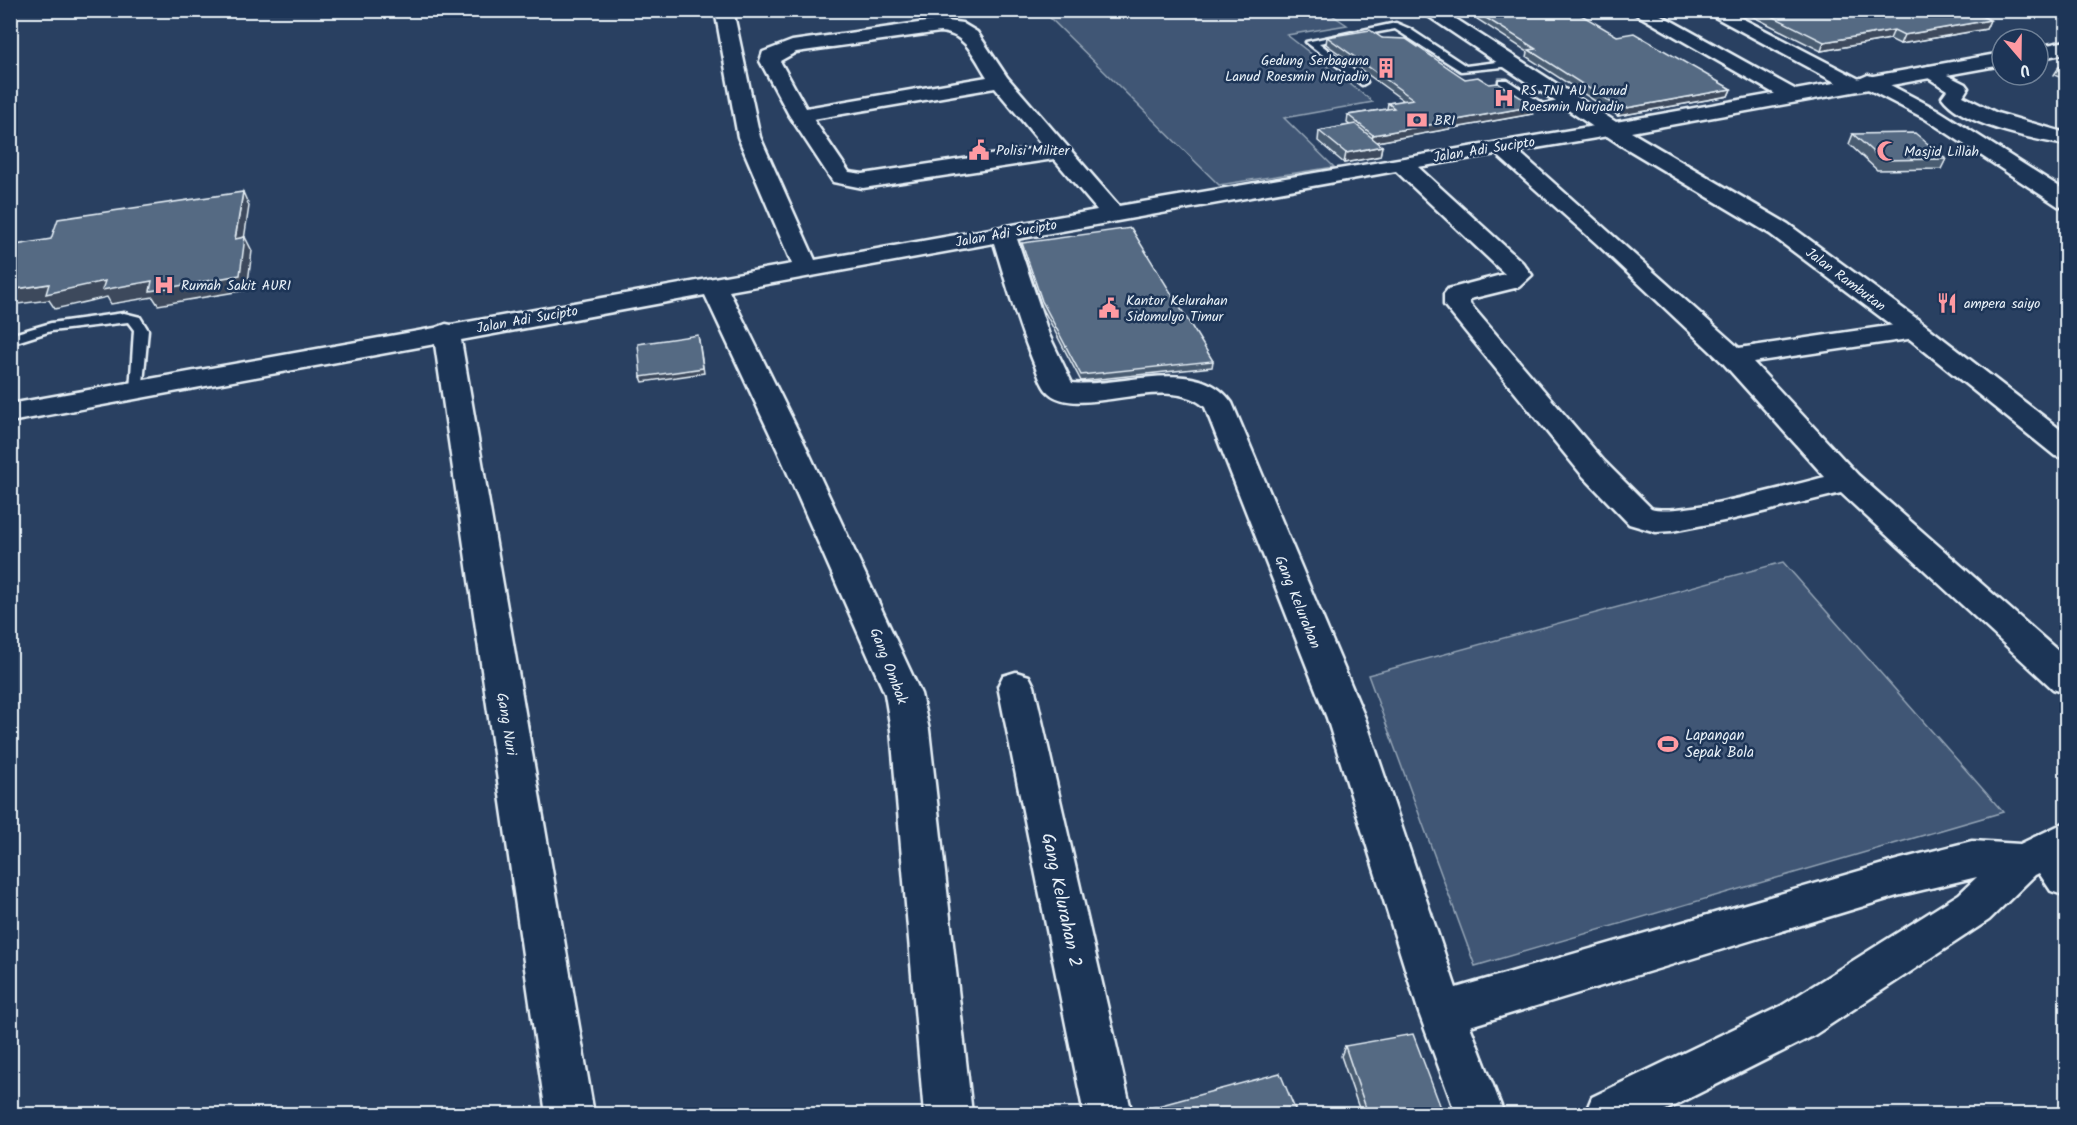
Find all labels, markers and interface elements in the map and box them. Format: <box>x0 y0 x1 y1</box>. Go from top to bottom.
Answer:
north arrow <box>1990 27 2050 87</box>
place label: Gedung Serbaguna Lanud Roesmin Nurjadin <box>1225 50 1369 88</box>
building icon: Gedung Serbaguna Lanud Roesmin Nurjadin <box>1374 56 1398 80</box>
text: U <box>2015 56 2033 83</box>
place label: RS TNI AU Lanud Roesmin Nurjadin <box>1521 80 1628 118</box>
hospital icon: RS TNI AU Lanud Roesmin Nurjadin <box>1492 86 1516 110</box>
bank icon: BRI <box>1405 108 1429 132</box>
place label: BRI <box>1434 110 1455 132</box>
street label: Jalan Adi Sucipto <box>1432 131 1537 169</box>
public building icon: Polisi Militer <box>967 138 991 162</box>
mosque icon: Masjid Lillah <box>1875 139 1899 163</box>
place label: Polisi Militer <box>996 140 1070 162</box>
place label: Masjid Lillah <box>1904 141 1979 163</box>
street label: Jalan Adi Sucipto <box>954 214 1059 254</box>
street label: Jalan Rambutan <box>1801 242 1890 317</box>
hospital icon: Rumah Sakit AURI <box>152 273 176 297</box>
place label: Rumah Sakit AURI <box>181 275 291 297</box>
place label: Kantor Kelurahan Sidomulyo Timur <box>1126 290 1228 328</box>
restaurant icon: ampera saiyo <box>1935 291 1959 315</box>
place label: ampera saiyo <box>1964 293 2040 315</box>
public building icon: Kantor Kelurahan Sidomulyo Timur <box>1097 296 1121 320</box>
street label: Jalan Adi Sucipto <box>475 300 580 340</box>
street label: Gang Kelurahan <box>1267 552 1327 653</box>
street label: Gang Ombak <box>862 625 914 709</box>
street label: Gang Nuri <box>489 691 523 759</box>
place label: Lapangan Sepak Bola <box>1685 724 1754 765</box>
sports icon: Lapangan Sepak Bola <box>1656 732 1680 756</box>
street label: Gang Kelurahan 2 <box>1032 831 1089 970</box>

